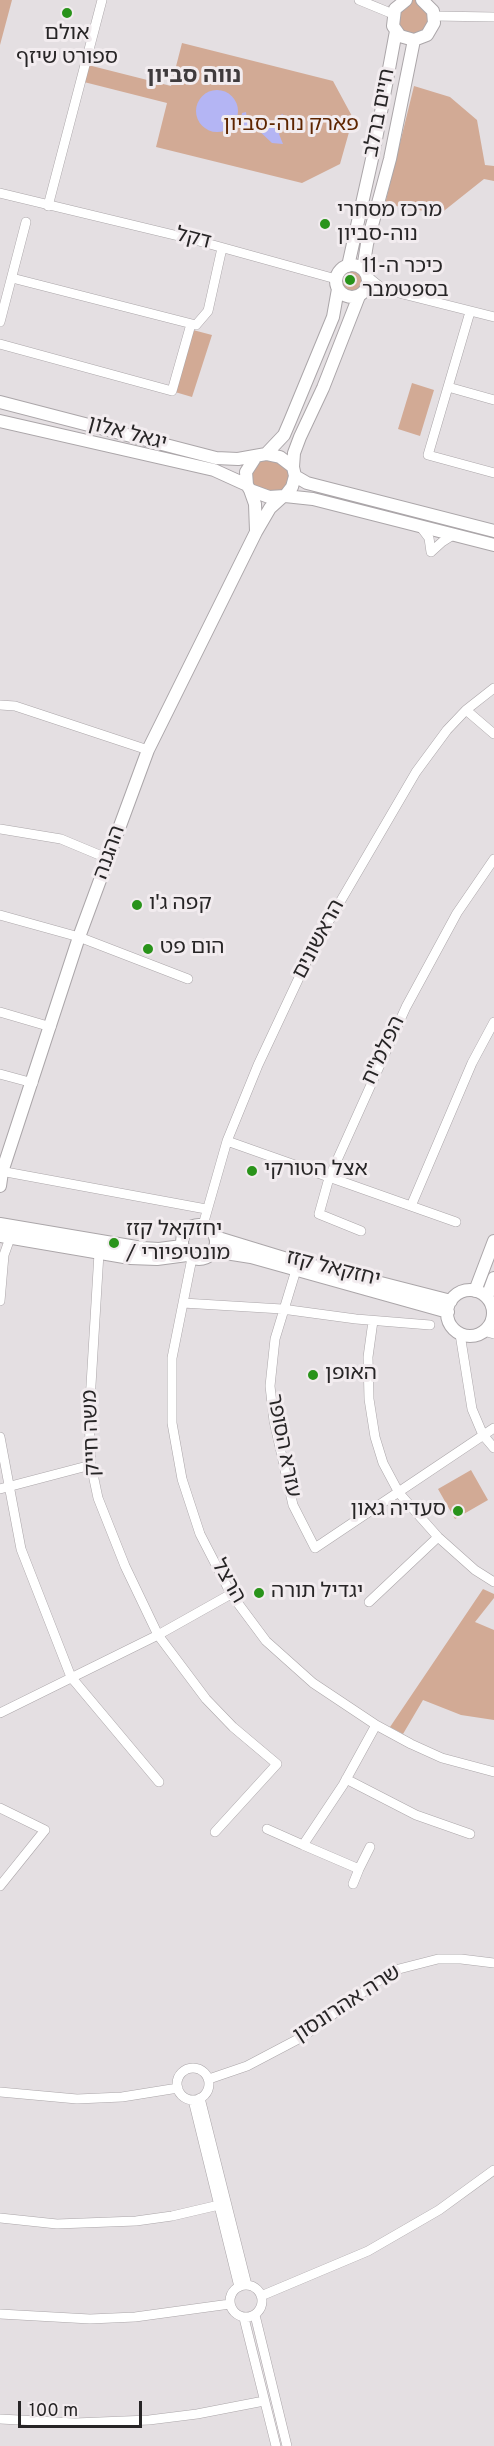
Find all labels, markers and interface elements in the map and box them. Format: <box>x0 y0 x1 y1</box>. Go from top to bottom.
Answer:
marker: אולם ספורט שיזף <box>60 6 74 20</box>
place label: אולם ספורט שיזף <box>16 22 118 72</box>
district label: נווה סביון <box>147 65 241 91</box>
street label: חיים ברלב <box>360 67 402 159</box>
park label: פארק נוה-סביון <box>223 113 359 139</box>
place label: מרכז מסחרי נוה-סביון <box>337 199 442 249</box>
marker: מרכז מסחרי נוה-סביון <box>318 217 332 231</box>
street label: דקל <box>173 223 213 257</box>
place label: כיכר ה-11 בספטמבר <box>362 255 449 305</box>
marker: כיכר ה-11 בספטמבר <box>343 273 357 287</box>
street label: יגאל אלון <box>85 412 169 458</box>
street label: ההגנה <box>90 823 132 883</box>
place label: קפה ג'ו <box>149 892 212 918</box>
street label: הראשונים <box>289 896 351 984</box>
marker: קפה ג'ו <box>130 898 144 912</box>
place label: הום פט <box>160 936 225 962</box>
marker: הום פט <box>141 942 155 956</box>
street label: הפלמ"ח <box>358 1013 412 1089</box>
place label: אצל הטורקי <box>264 1158 368 1184</box>
marker: אצל הטורקי <box>245 1164 259 1178</box>
place label: יחזקאל קזז / מונטיפיורי <box>126 1218 230 1268</box>
marker: יחזקאל קזז / מונטיפיורי <box>107 1236 121 1250</box>
street label: יחזקאל קזז <box>283 1246 383 1294</box>
place label: האופן <box>325 1362 377 1388</box>
marker: האופן <box>306 1368 320 1382</box>
street label: משה חייק <box>79 1389 107 1477</box>
street label: עזרא הסופר <box>260 1392 304 1500</box>
place label: סעדיה גאון <box>350 1498 446 1524</box>
marker: סעדיה גאון <box>451 1504 465 1518</box>
street label: הרצל <box>204 1555 250 1609</box>
place label: יגדיל תורה <box>271 1580 363 1606</box>
marker: יגדיל תורה <box>252 1586 266 1600</box>
street label: שרה אהרונסון <box>290 1961 406 2049</box>
scale bar <box>21 2389 146 2427</box>
text: 100 m <box>29 2400 78 2423</box>

